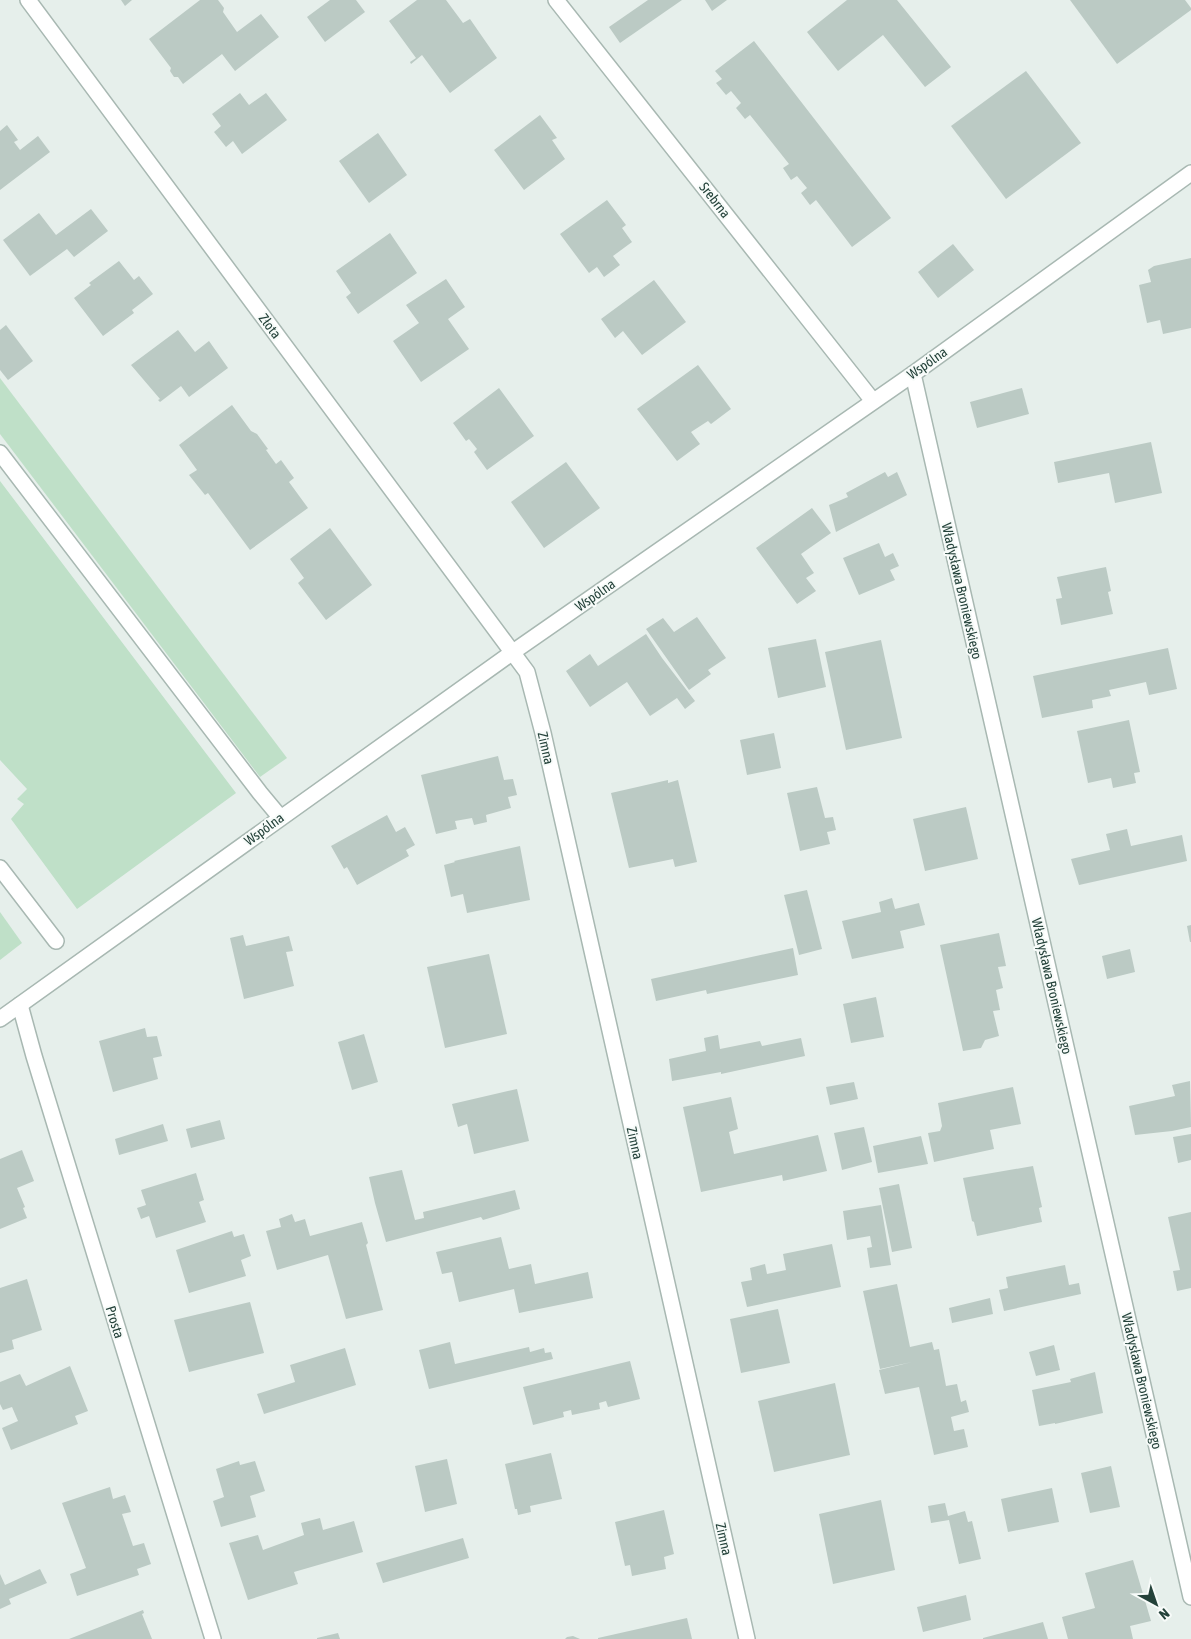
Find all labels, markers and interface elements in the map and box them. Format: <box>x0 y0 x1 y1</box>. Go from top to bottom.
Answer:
street label: Srebrna <box>696 179 734 221</box>
street label: Złota <box>255 310 285 342</box>
street label: Wspólna <box>904 344 950 382</box>
street label: Władysława Broniewskiego <box>939 521 985 661</box>
street label: Wspólna <box>572 576 618 614</box>
street label: Zimna <box>535 730 557 766</box>
street label: Wspólna <box>241 809 287 849</box>
street label: Władysława Broniewskiego <box>1029 916 1075 1056</box>
street label: Zimna <box>624 1125 646 1161</box>
street label: Prosta <box>103 1304 127 1340</box>
street label: Władysława Broniewskiego <box>1119 1311 1165 1451</box>
street label: Zimna <box>713 1521 735 1557</box>
north arrow <box>1131 1579 1181 1629</box>
text: N <box>1156 1605 1173 1623</box>

